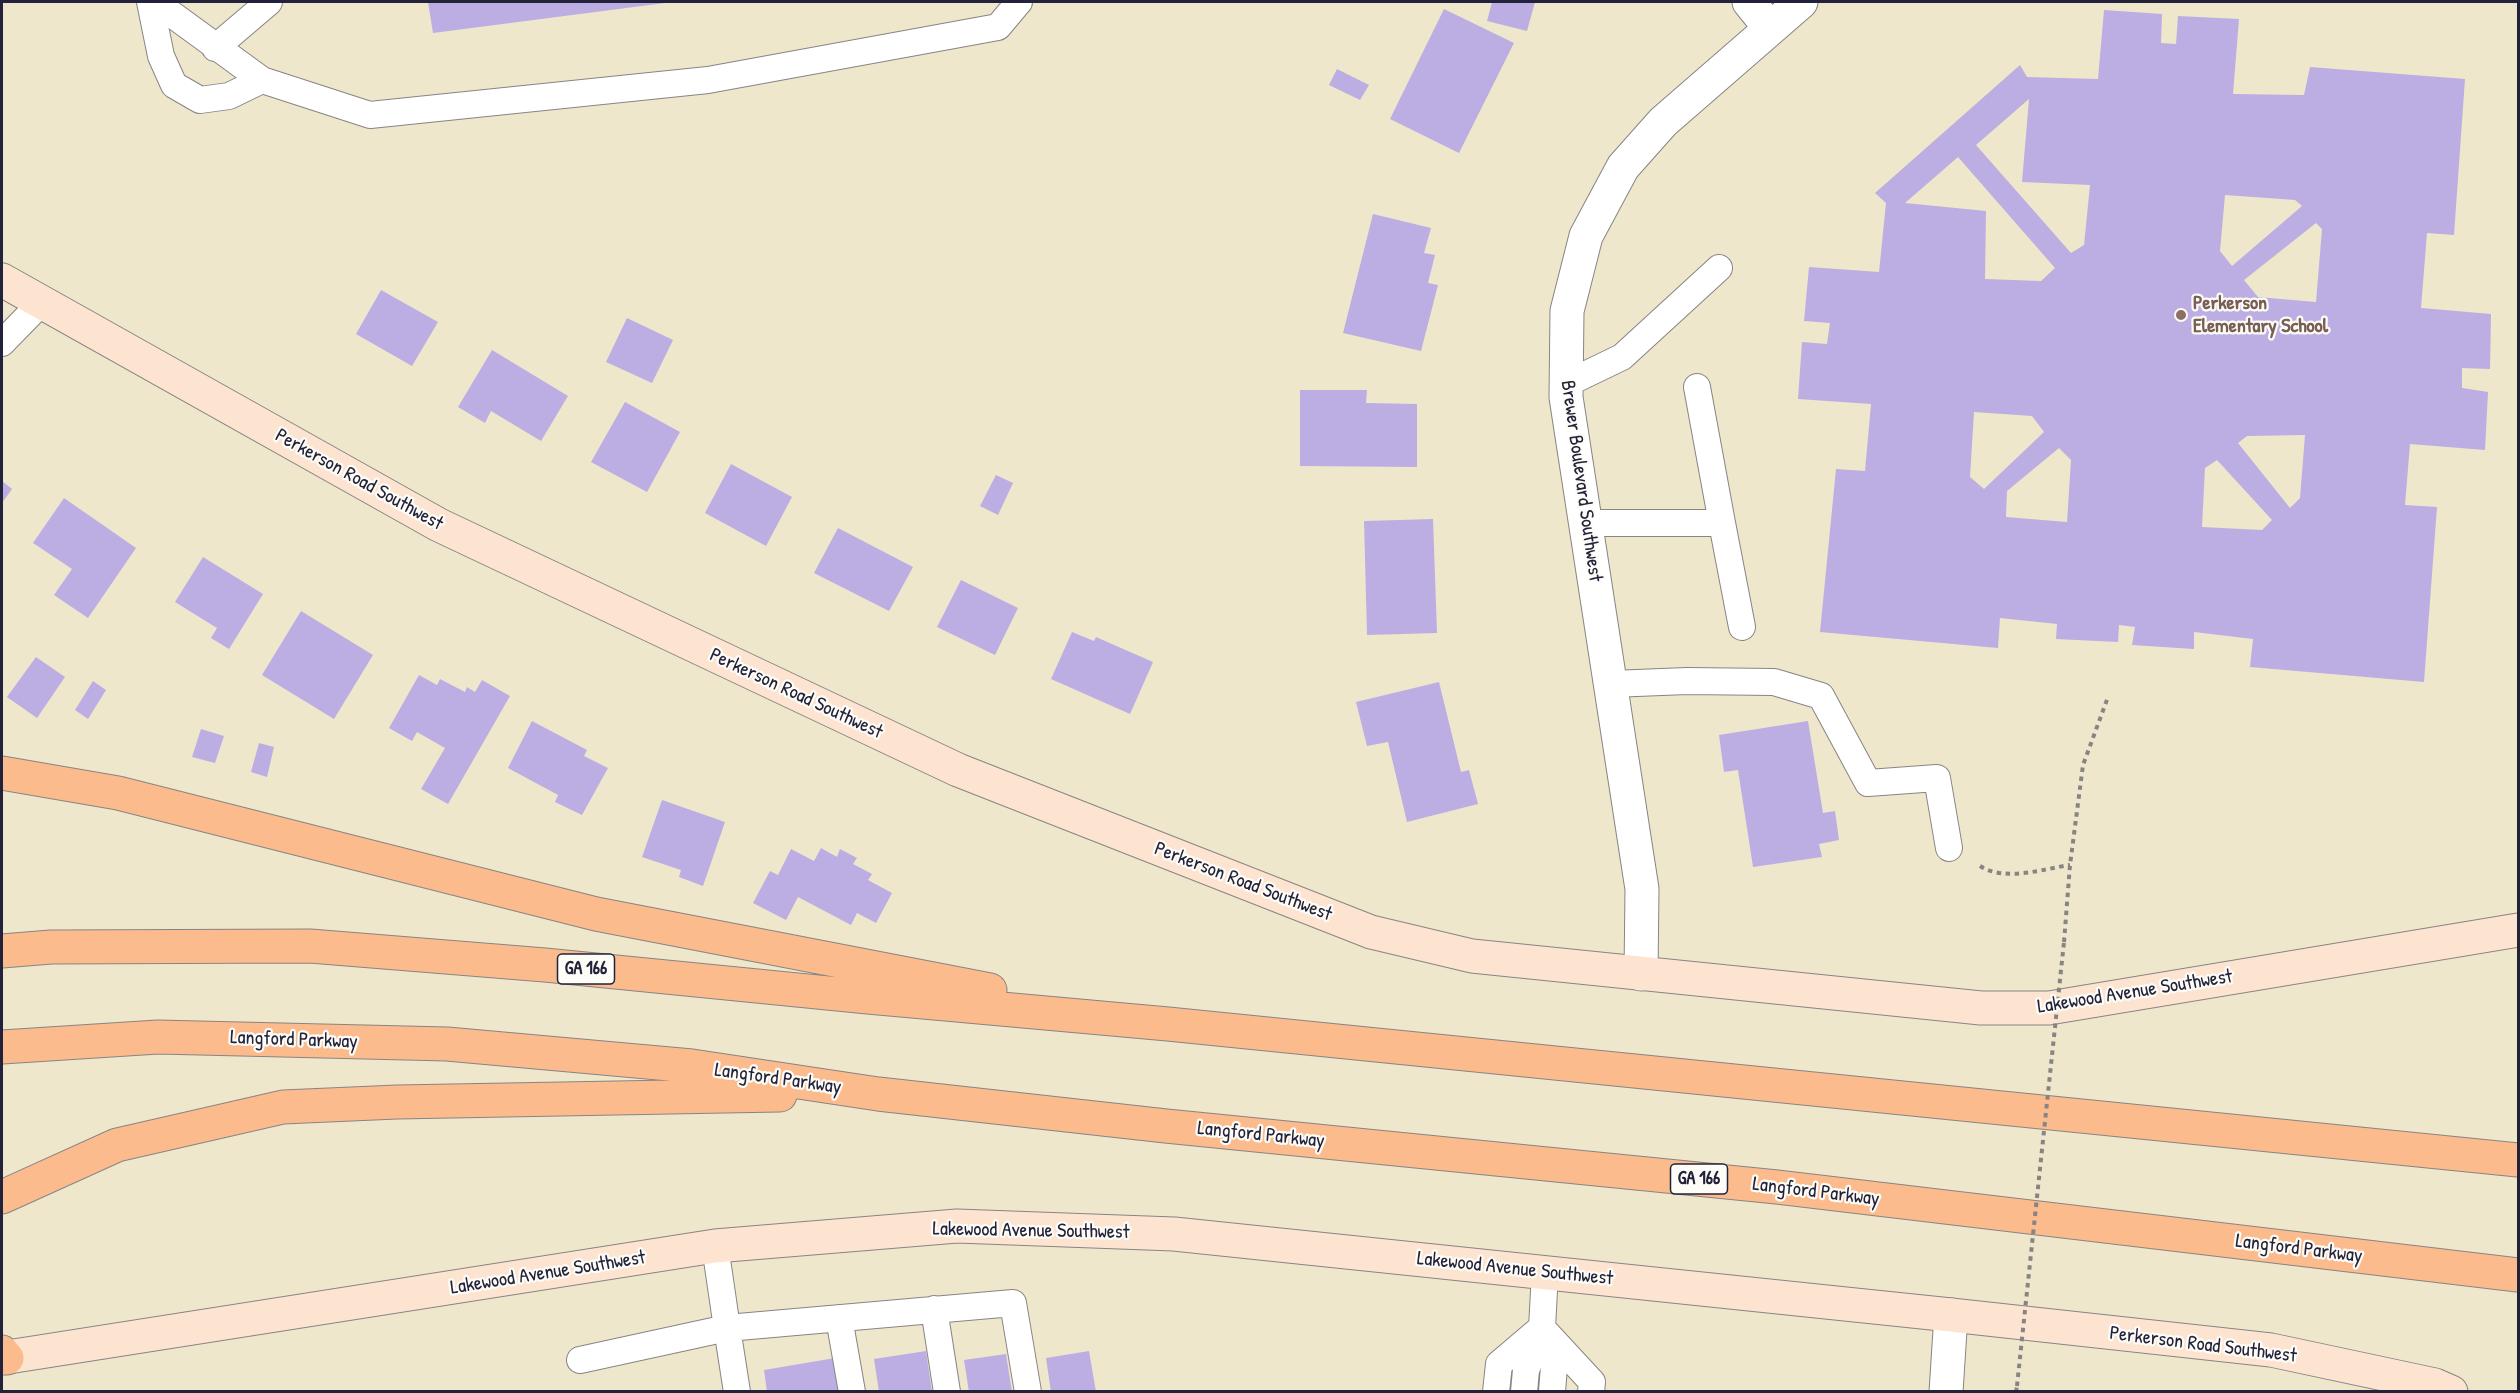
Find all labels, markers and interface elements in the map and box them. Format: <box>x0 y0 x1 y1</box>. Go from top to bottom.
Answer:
place label: Perkerson Elementary School <box>2193 292 2328 339</box>
marker: Perkerson Elementary School <box>2174 308 2188 322</box>
street label: Brewer Boulevard Southwest <box>1555 379 1607 583</box>
street label: Perkerson Road Southwest <box>271 424 447 536</box>
street label: Perkerson Road Southwest <box>706 643 886 745</box>
street label: Perkerson Road Southwest <box>1151 837 1335 927</box>
road number: GA 166 <box>558 954 614 984</box>
street label: Lakewood Avenue Southwest <box>2036 965 2234 1019</box>
street label: Langford Parkway <box>230 1026 358 1054</box>
street label: Langford Parkway <box>713 1058 843 1100</box>
street label: Langford Parkway <box>1196 1116 1326 1154</box>
road number: GA 166 <box>1670 1164 1728 1194</box>
street label: Langford Parkway <box>1751 1172 1881 1212</box>
street label: Lakewood Avenue Southwest <box>932 1217 1130 1245</box>
street label: Langford Parkway <box>2234 1229 2364 1269</box>
street label: Lakewood Avenue Southwest <box>449 1246 647 1300</box>
street label: Lakewood Avenue Southwest <box>1416 1247 1614 1291</box>
street label: Perkerson Road Southwest <box>2108 1322 2298 1368</box>

